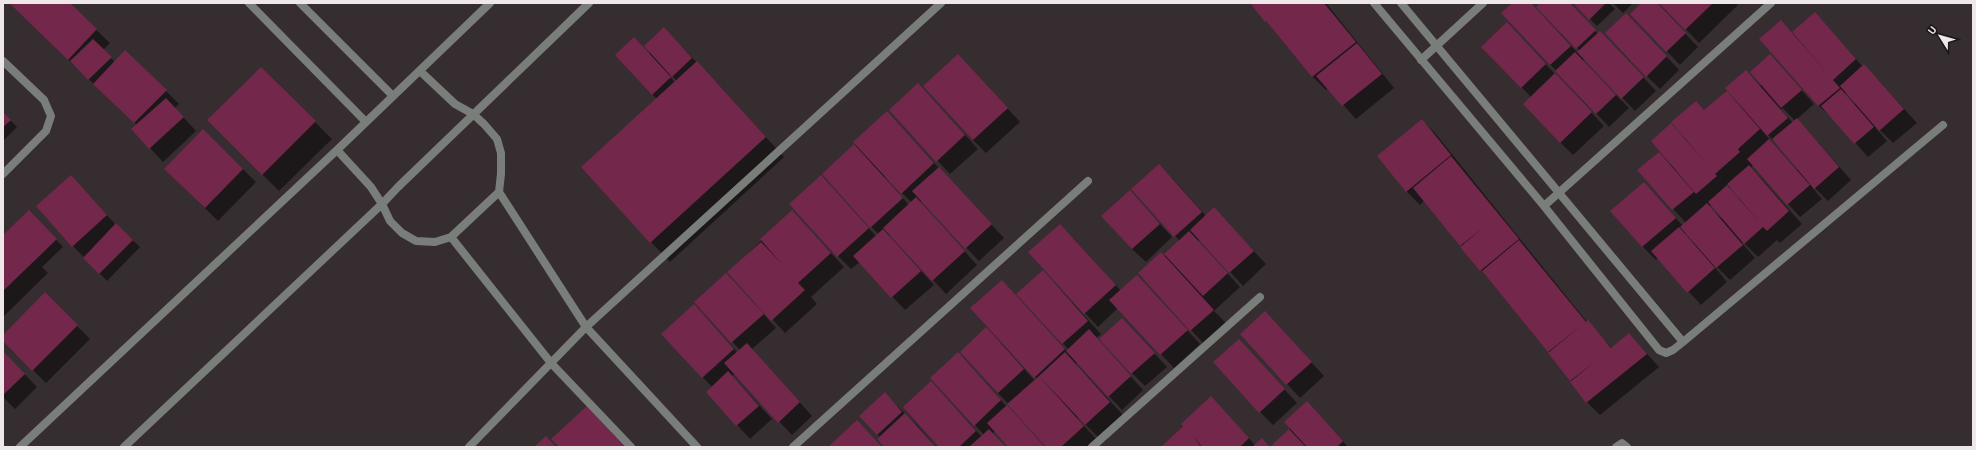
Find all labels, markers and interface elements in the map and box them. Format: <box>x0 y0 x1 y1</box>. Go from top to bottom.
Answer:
north arrow <box>1920 16 1960 56</box>
text: U <box>1926 24 1939 36</box>

